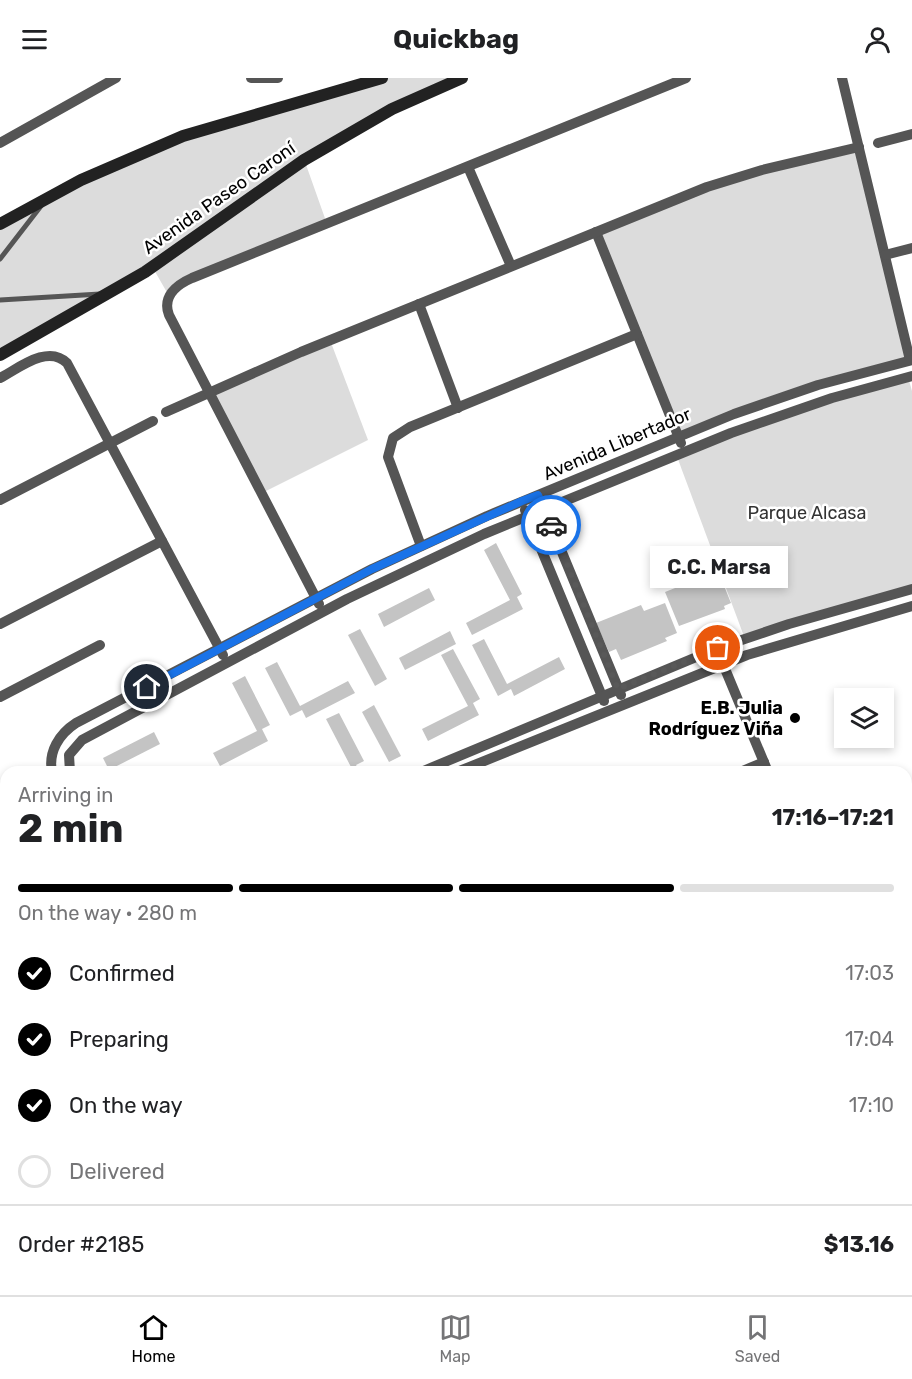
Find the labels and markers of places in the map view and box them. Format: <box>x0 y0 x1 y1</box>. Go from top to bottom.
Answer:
callout: C.C. Marsa <box>649 546 787 588</box>
pin <box>692 622 743 673</box>
pin <box>121 661 172 712</box>
place label: E.B. Julia Rodríguez Viña <box>648 697 783 740</box>
marker: E.B. Julia Rodríguez Viña <box>788 711 802 725</box>

